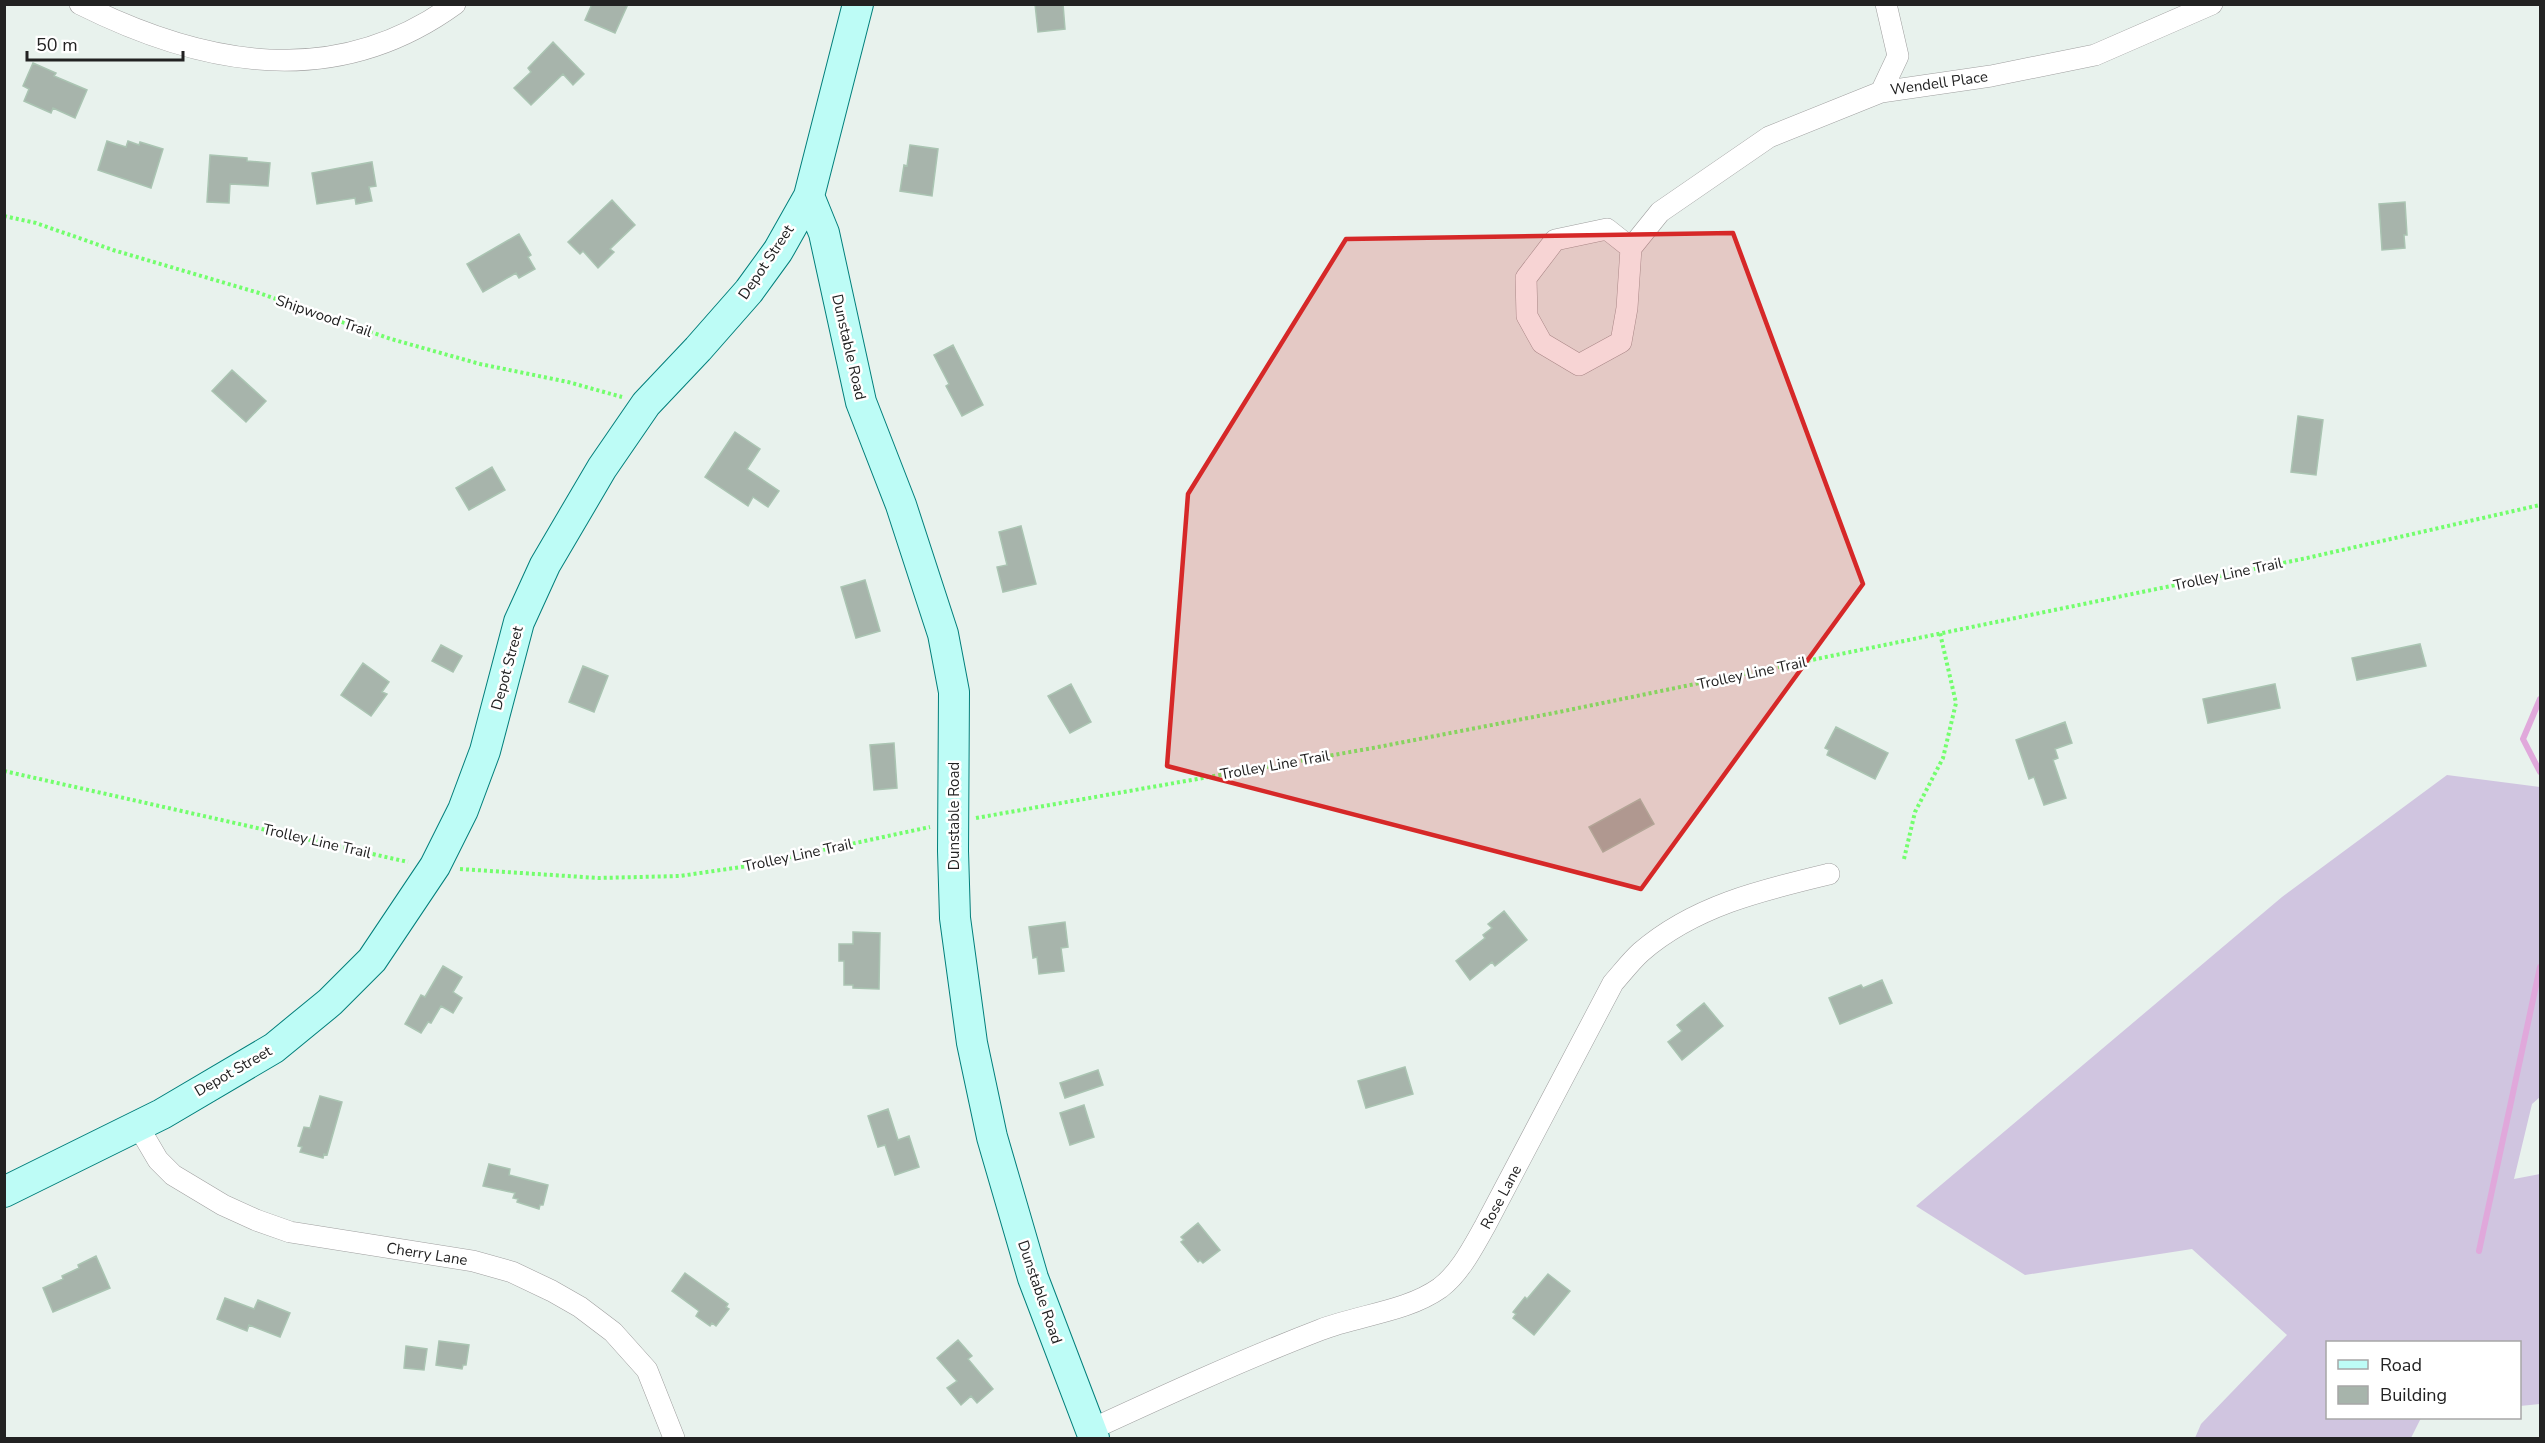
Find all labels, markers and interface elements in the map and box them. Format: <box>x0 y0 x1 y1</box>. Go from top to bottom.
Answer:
scale bar <box>27 24 183 62</box>
text: 50 m <box>36 33 78 57</box>
street label: Wendell Place <box>1889 66 1989 100</box>
street label: Depot Street <box>734 220 799 303</box>
street label: Shipwood Trail <box>273 290 375 342</box>
street label: Dunstable Road <box>827 292 871 402</box>
street label: Trolley Line Trail <box>2172 553 2285 595</box>
street label: Depot Street <box>486 623 528 712</box>
street label: Trolley Line Trail <box>1696 652 1809 694</box>
street label: Trolley Line Trail <box>1219 745 1332 784</box>
street label: Dunstable Road <box>944 762 964 870</box>
street label: Trolley Line Trail <box>261 819 374 863</box>
street label: Trolley Line Trail <box>742 834 855 876</box>
street label: Depot Street <box>191 1040 276 1101</box>
street label: Rose Lane <box>1476 1161 1526 1233</box>
street label: Cherry Lane <box>385 1238 469 1270</box>
street label: Dunstable Road <box>1013 1238 1067 1346</box>
legend <box>2326 1341 2521 1419</box>
text: Road <box>2380 1353 2422 1377</box>
text: Building <box>2380 1383 2447 1407</box>

